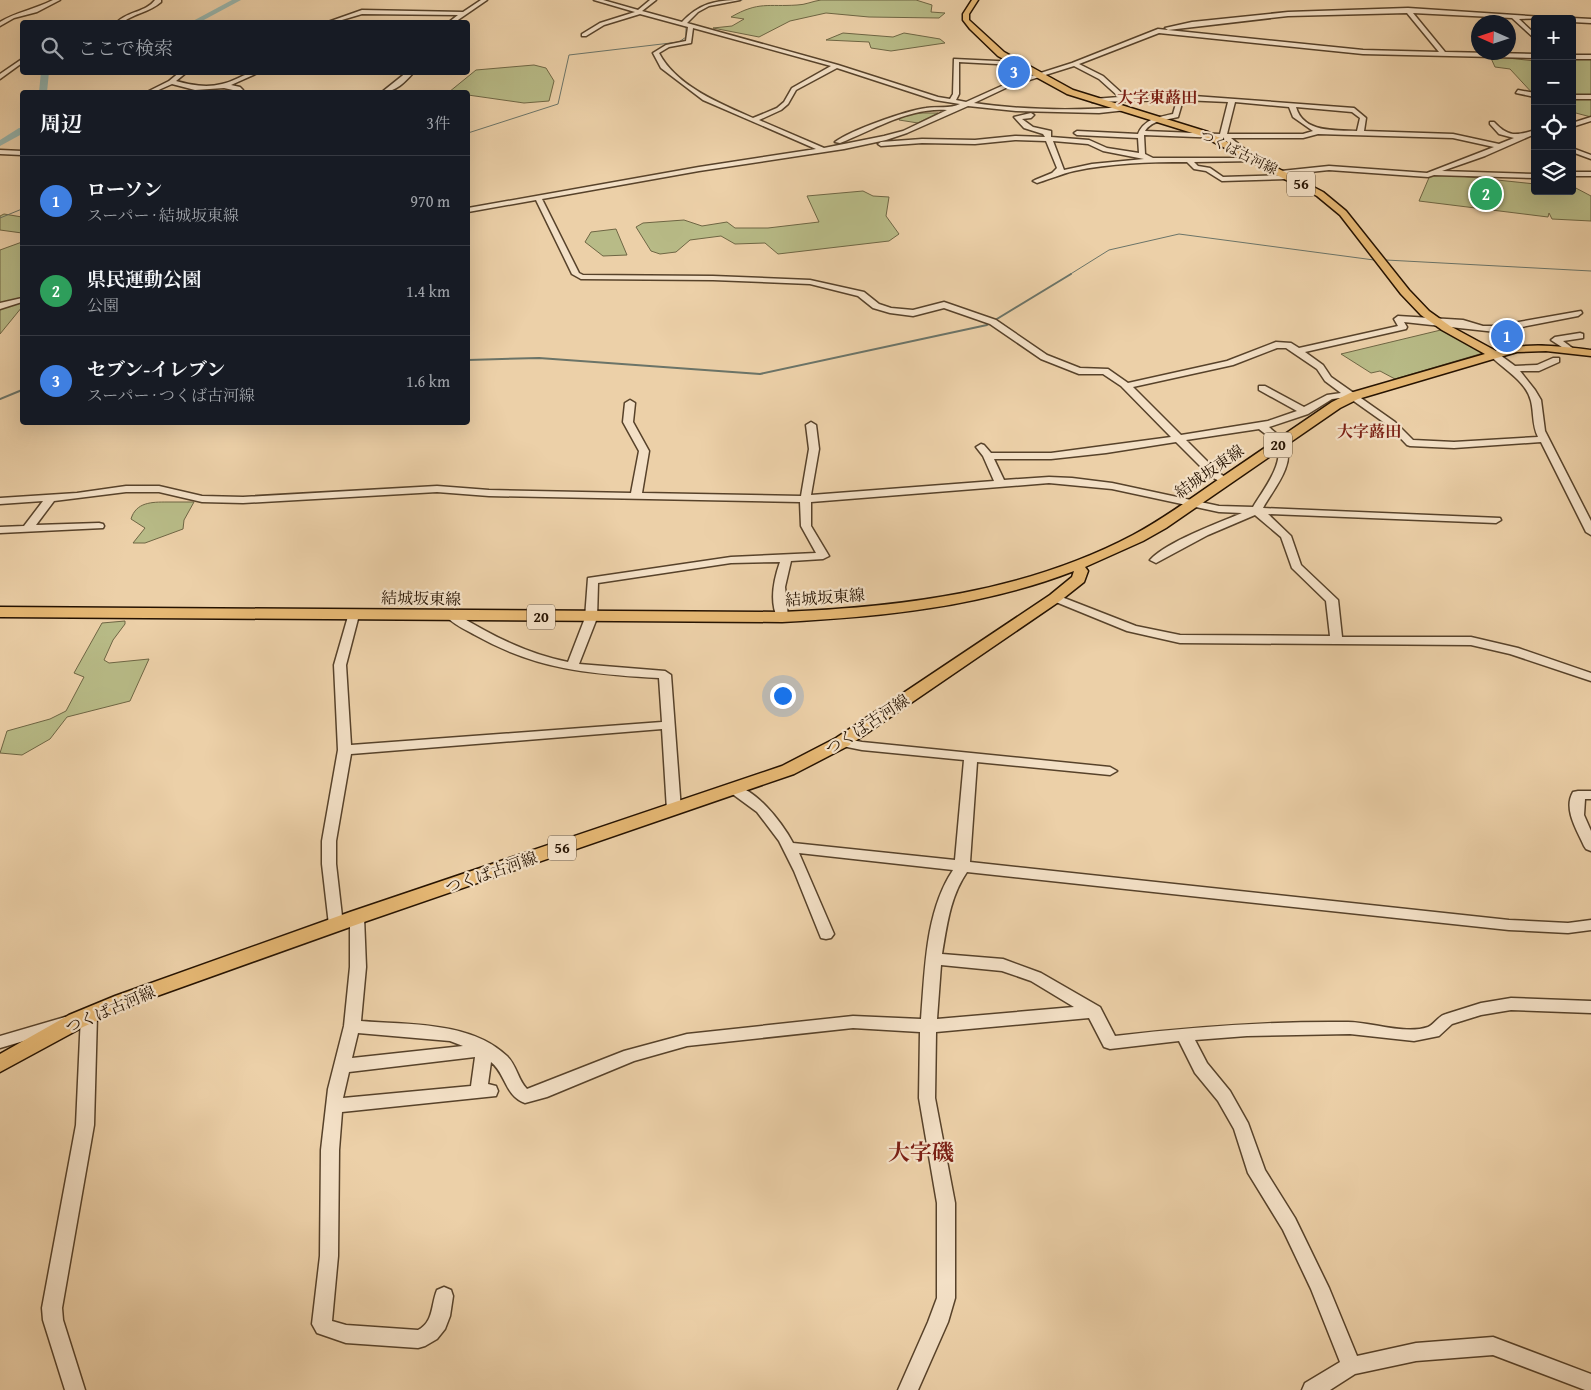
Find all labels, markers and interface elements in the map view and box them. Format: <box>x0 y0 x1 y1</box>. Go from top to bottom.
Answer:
north arrow <box>1471 15 1516 60</box>
map controls <box>1531 15 1576 195</box>
button: + <box>1531 15 1576 60</box>
search box <box>20 20 470 75</box>
icon: search <box>38 34 66 62</box>
text: ここで検索 <box>78 34 173 62</box>
pin: 3 <box>998 53 1030 91</box>
button: − <box>1531 60 1576 105</box>
district label: 大字東蕗田 <box>1117 85 1197 109</box>
button: locate <box>1531 105 1576 150</box>
text: 周辺 <box>40 108 82 139</box>
text: 3件 <box>426 111 450 135</box>
street label: つくば古河線 <box>1197 125 1281 179</box>
button: layers <box>1531 150 1576 195</box>
road number: 56 <box>1287 172 1315 196</box>
text: ローソン <box>87 175 162 203</box>
pin: 2 <box>1470 175 1502 213</box>
text: 1 <box>52 189 60 213</box>
text: 970 m <box>410 189 450 213</box>
text: スーパー · 結城坂東線 <box>87 203 239 227</box>
text: 県民運動公園 <box>87 265 201 293</box>
text: 2 <box>52 279 60 303</box>
text: 1.4 km <box>406 279 450 303</box>
text: 公園 <box>87 293 119 317</box>
pin: 1 <box>1491 317 1523 355</box>
text: セブン-イレブン <box>87 355 225 383</box>
text: 3 <box>52 369 60 393</box>
text: 1.6 km <box>406 369 450 393</box>
text: スーパー · つくば古河線 <box>87 383 255 407</box>
district label: 大字蕗田 <box>1337 419 1401 443</box>
road number: 20 <box>1264 432 1292 458</box>
street label: 結城坂東線 <box>1169 438 1249 504</box>
street label: 結城坂東線 <box>784 582 866 612</box>
street label: 結城坂東線 <box>381 585 461 611</box>
road number: 20 <box>527 604 555 630</box>
your location <box>770 683 796 709</box>
street label: つくば古河線 <box>820 688 914 760</box>
road number: 56 <box>548 836 576 860</box>
street label: つくば古河線 <box>442 845 540 899</box>
street label: つくば古河線 <box>61 979 159 1039</box>
district label: 大字磯 <box>888 1136 954 1168</box>

